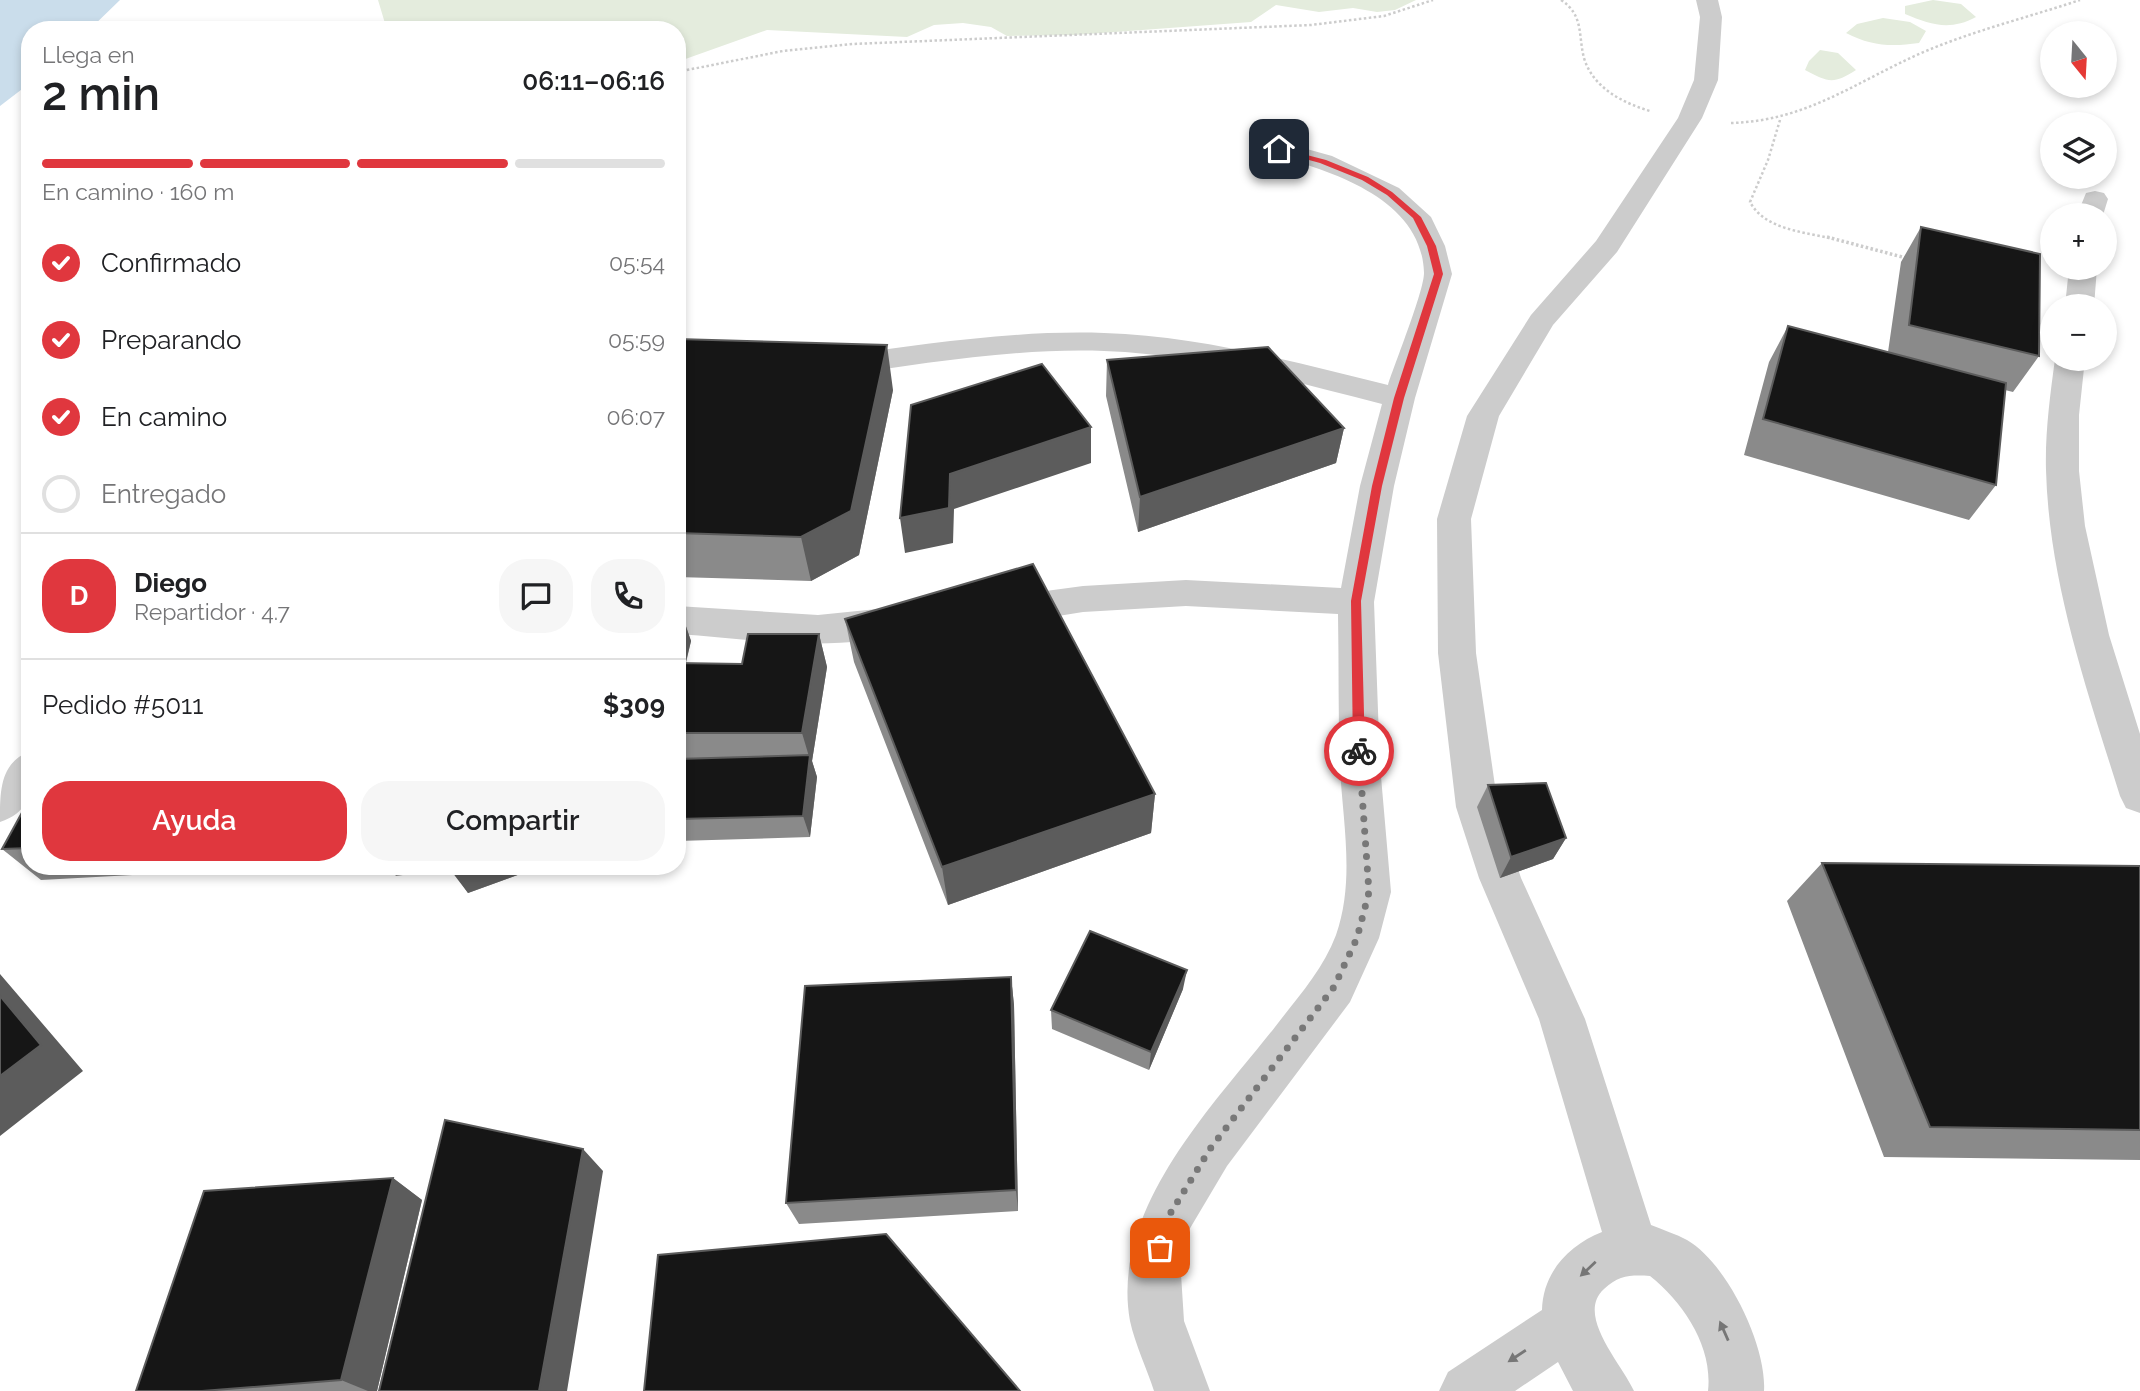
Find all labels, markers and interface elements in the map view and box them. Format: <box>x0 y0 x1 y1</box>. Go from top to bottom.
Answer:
north arrow <box>2040 21 2118 98</box>
map controls <box>2040 21 2117 371</box>
text: Llega en <box>42 41 135 68</box>
text: 06:11–06:16 <box>522 66 665 96</box>
text: 2 min <box>42 67 160 121</box>
button: layers <box>2040 112 2117 189</box>
pin <box>1249 119 1309 179</box>
icon: home <box>1260 130 1298 168</box>
text: En camino · 160 m <box>42 178 234 205</box>
button: + <box>2040 203 2117 280</box>
icon: check <box>42 244 80 282</box>
text: Confirmado <box>101 248 241 278</box>
text: 05:54 <box>609 249 665 276</box>
button: − <box>2040 294 2117 371</box>
icon: check <box>42 321 80 359</box>
text: Preparando <box>101 325 241 355</box>
text: 05:59 <box>608 326 665 353</box>
icon: check <box>42 398 80 436</box>
text: En camino <box>101 402 227 432</box>
text: 06:07 <box>607 403 665 430</box>
text: Entregado <box>101 479 226 509</box>
button: chat <box>499 559 573 633</box>
button: phone <box>591 559 665 633</box>
text: Diego <box>134 568 207 598</box>
text: D <box>70 581 88 611</box>
text: Repartidor · 4.7 <box>134 598 290 625</box>
text: Pedido #5011 <box>42 690 203 720</box>
text: $309 <box>603 690 665 720</box>
courier <box>1324 716 1394 786</box>
icon: bike <box>1340 732 1378 770</box>
button: Ayuda <box>42 781 347 861</box>
button: Compartir <box>361 781 665 861</box>
pin <box>1130 1218 1190 1278</box>
icon: bag <box>1141 1229 1179 1267</box>
one-way arrow <box>1580 1260 1597 1276</box>
one-way arrow <box>1718 1320 1729 1341</box>
one-way arrow <box>1508 1350 1527 1363</box>

